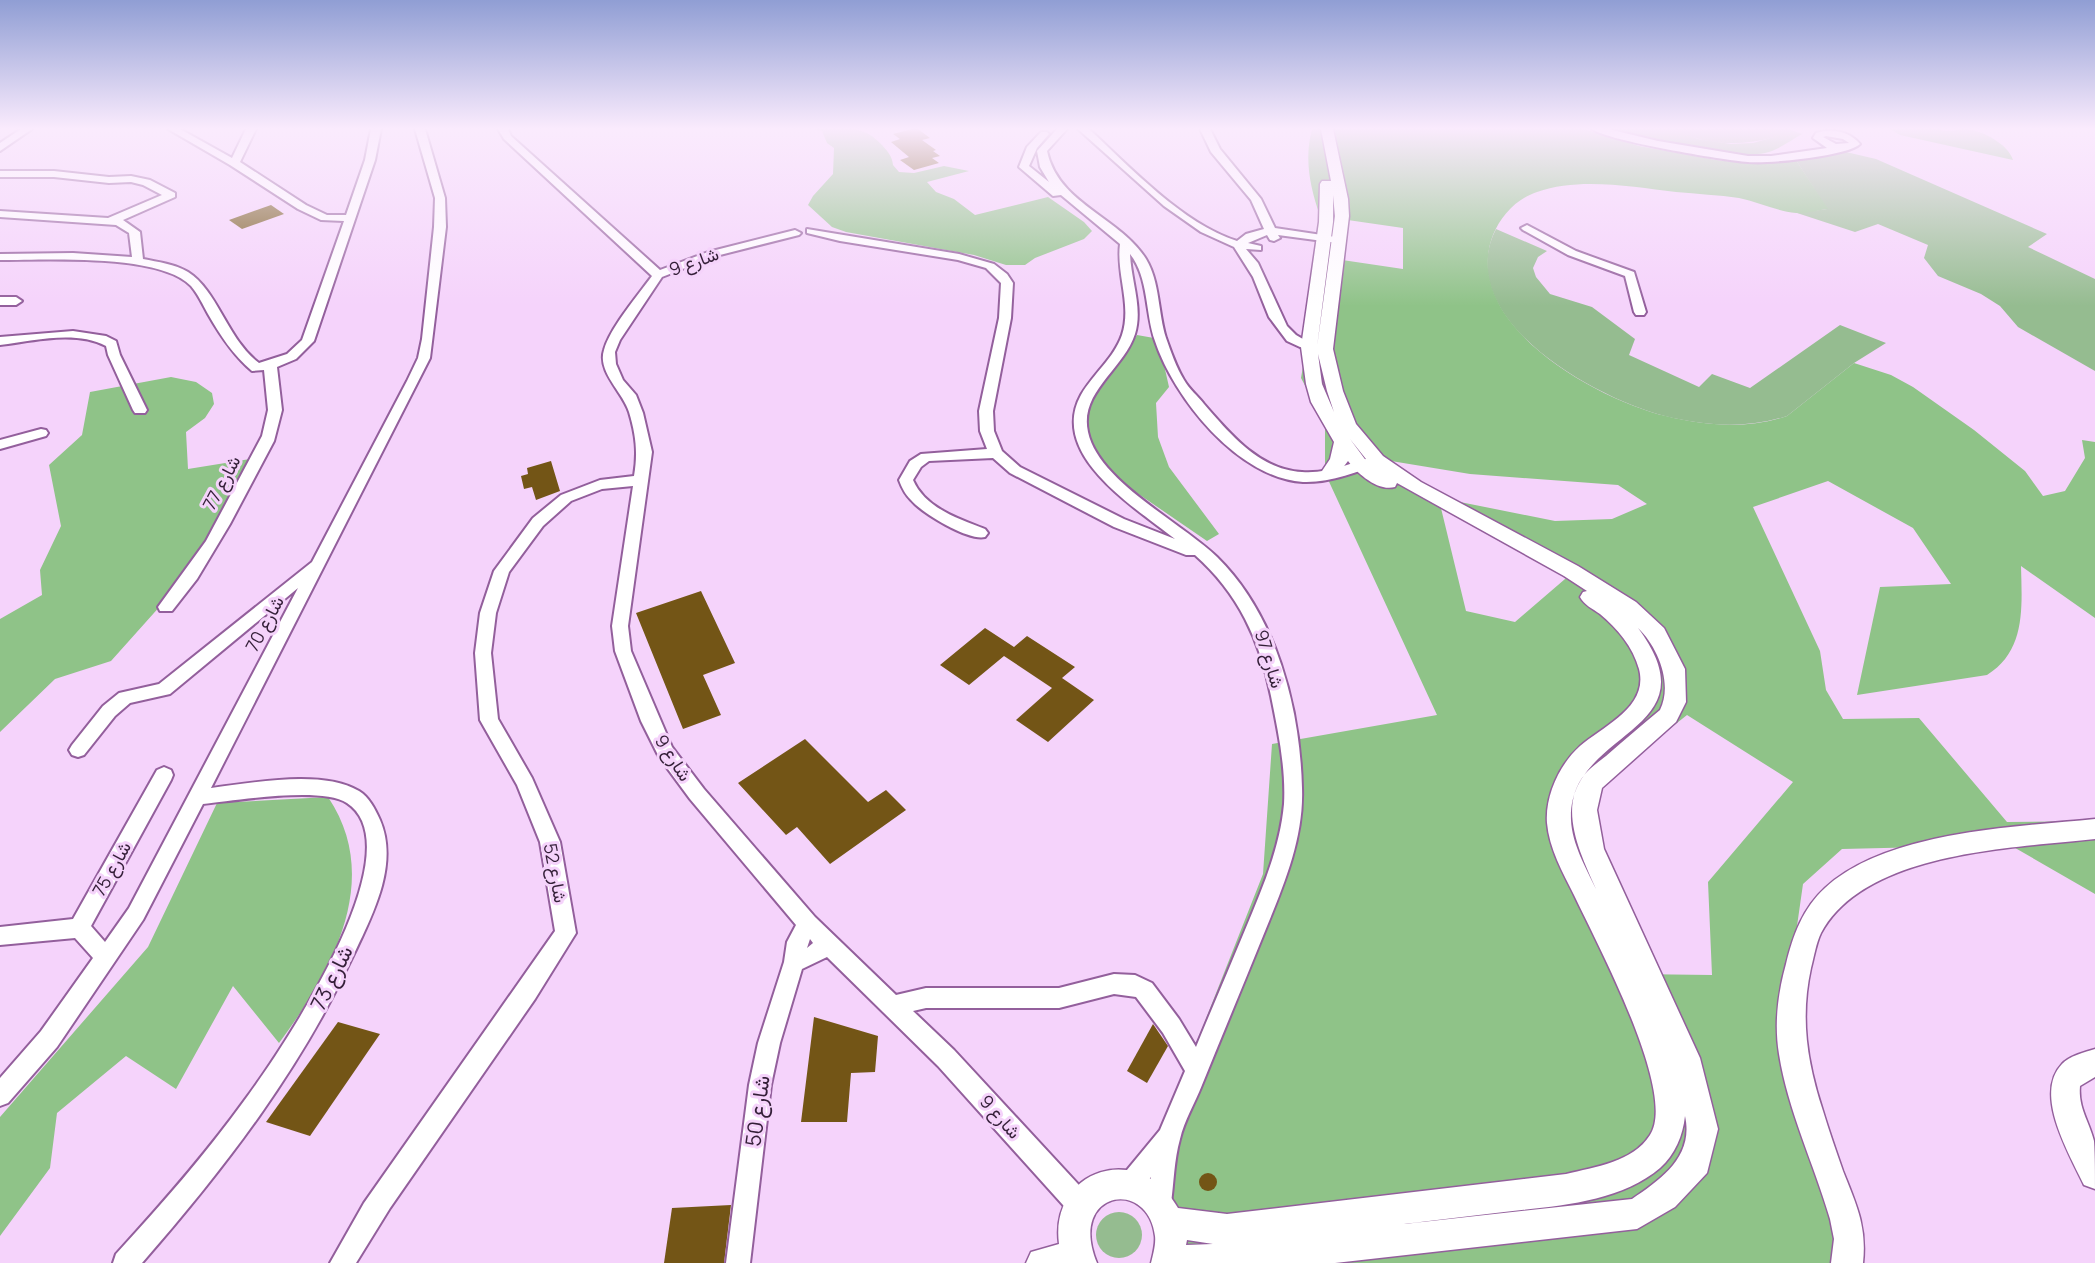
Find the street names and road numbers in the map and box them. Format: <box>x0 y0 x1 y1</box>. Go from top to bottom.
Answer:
street label: شارع 9 <box>666 241 722 282</box>
street label: شارع 77 <box>197 451 246 514</box>
street label: شارع 70 <box>239 591 290 656</box>
street label: شارع 97 <box>1249 627 1290 691</box>
street label: شارع 9 <box>649 730 698 786</box>
street label: شارع 75 <box>86 837 137 901</box>
street label: شارع 52 <box>537 841 573 905</box>
street label: شارع 73 <box>303 941 360 1015</box>
street label: شارع 50 <box>738 1074 777 1148</box>
street label: شارع 9 <box>974 1089 1027 1144</box>

